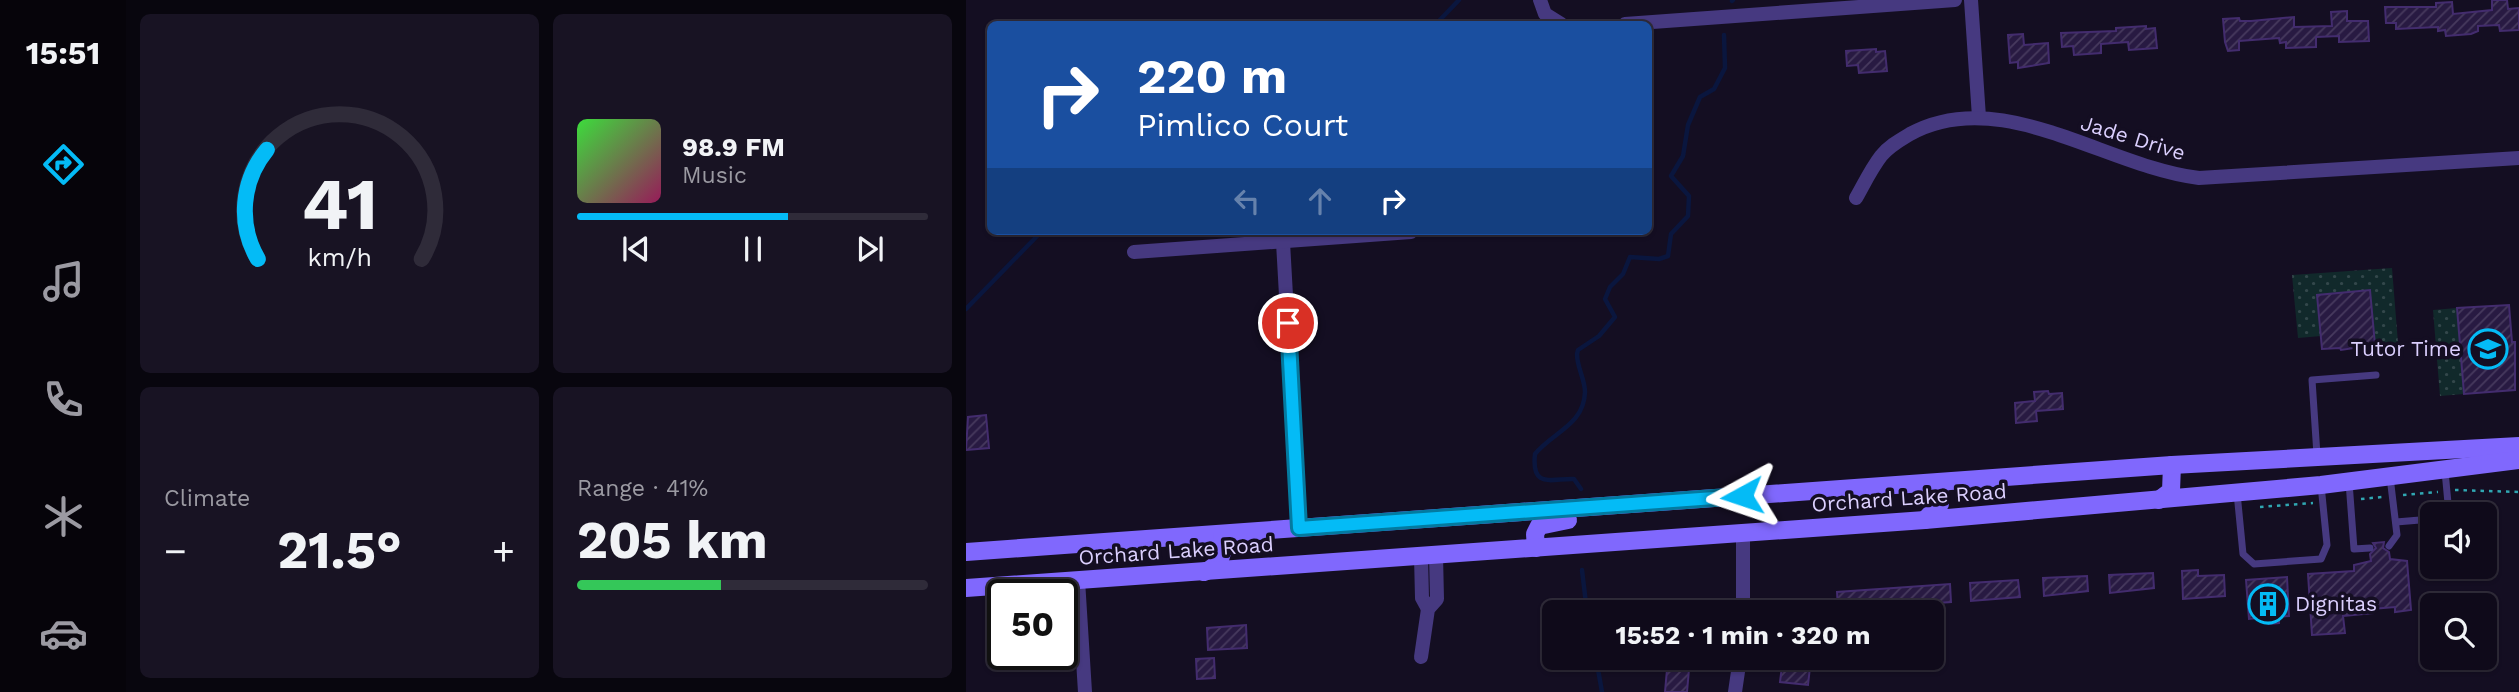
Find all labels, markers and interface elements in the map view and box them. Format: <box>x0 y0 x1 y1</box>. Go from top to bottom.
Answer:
text: 15:51 <box>26 34 100 72</box>
text: 220 m <box>1137 47 1287 105</box>
icon: right <box>1022 49 1113 140</box>
text: Pimlico Court <box>1137 106 1348 144</box>
street label: Jade Drive <box>2078 110 2188 165</box>
text: 98.9 FM <box>682 132 785 162</box>
icon: directions <box>39 140 88 189</box>
text: 41 <box>301 162 378 248</box>
text: Music <box>682 162 747 189</box>
icon: left <box>1228 182 1266 220</box>
icon: ahead <box>1301 182 1339 220</box>
icon: right <box>1374 182 1412 220</box>
icon: previous <box>617 230 655 268</box>
icon: pause <box>734 230 772 268</box>
icon: next <box>851 230 889 268</box>
text: km/h <box>307 243 372 272</box>
icon: music <box>39 257 88 306</box>
pin <box>1258 293 1318 353</box>
icon: arrive <box>1269 304 1307 342</box>
school or university icon: Tutor Time <box>2467 328 2509 370</box>
place label: Tutor Time <box>2351 336 2461 361</box>
icon: phone <box>39 375 88 424</box>
position arrow <box>1705 459 1779 533</box>
text: Range · 41% <box>577 475 708 502</box>
street label: Orchard Lake Road <box>1811 478 2007 517</box>
text: Climate <box>164 485 250 512</box>
icon: climate <box>39 492 88 541</box>
map controls <box>2420 502 2497 670</box>
button: sound <box>2420 502 2497 579</box>
text: 205 km <box>577 510 768 571</box>
text: 21.5° <box>277 520 402 581</box>
text: − <box>164 529 187 573</box>
text: + <box>492 529 515 573</box>
street label: Orchard Lake Road <box>1078 531 1274 570</box>
speed limit sign: 50 <box>987 579 1078 670</box>
building icon: Dignitas <box>2247 583 2289 625</box>
place label: Dignitas <box>2295 591 2377 616</box>
button: search <box>2420 593 2497 670</box>
icon: car <box>39 609 88 658</box>
text: 15:52 · 1 min · 320 m <box>1615 620 1871 650</box>

